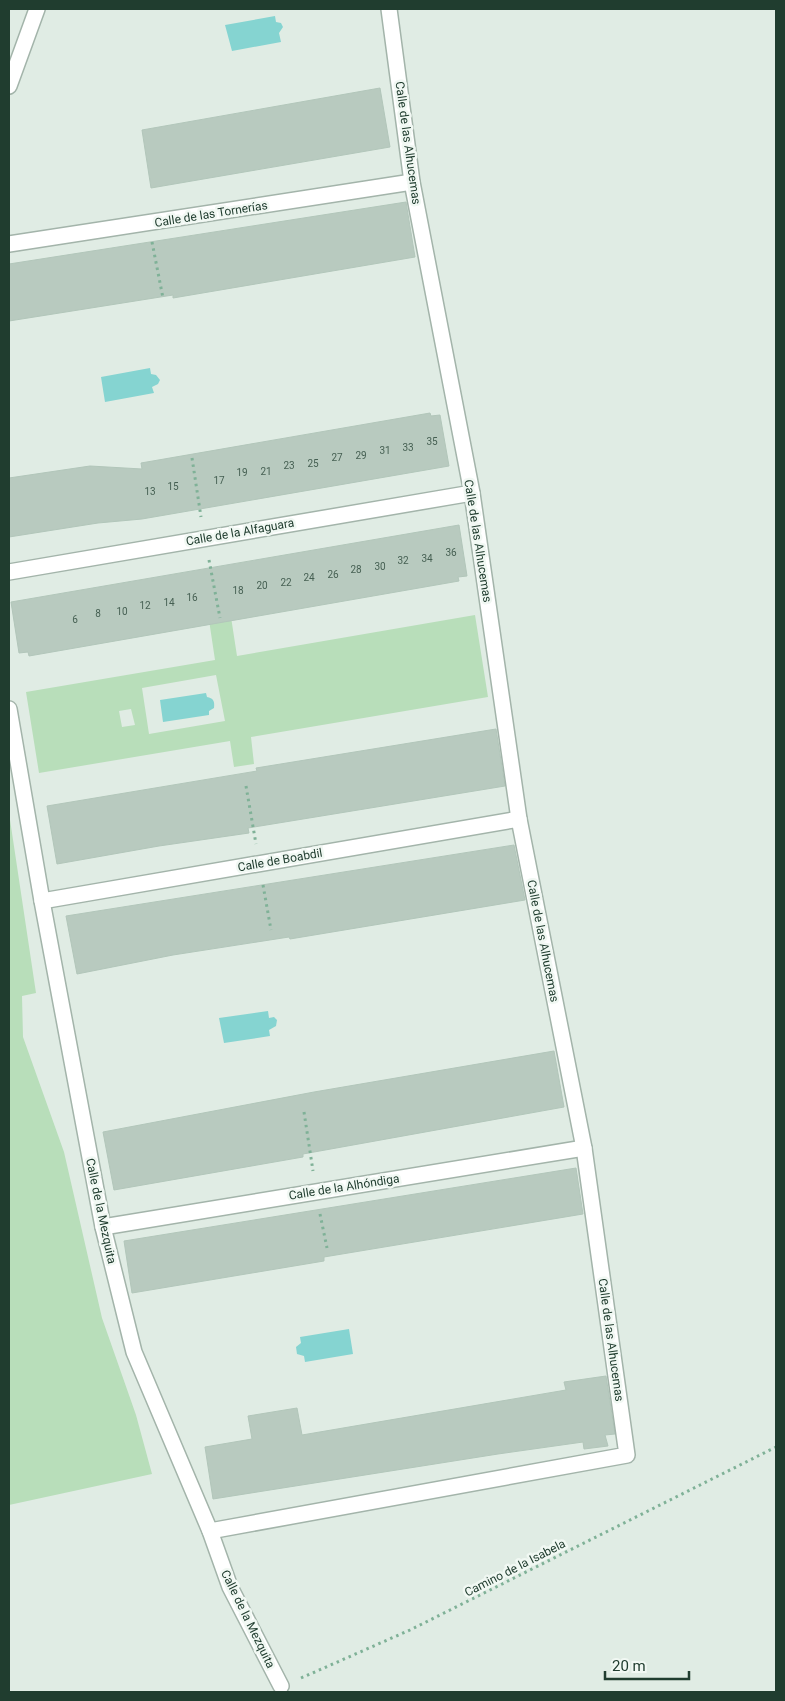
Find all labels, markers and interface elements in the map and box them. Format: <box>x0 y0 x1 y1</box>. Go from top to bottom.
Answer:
street label: Calle de las Alhucemas <box>392 81 424 205</box>
street label: Calle de las Tornerías <box>153 198 269 230</box>
house number: 35 <box>426 436 438 447</box>
house number: 33 <box>402 442 414 453</box>
house number: 31 <box>379 445 391 456</box>
house number: 29 <box>355 450 367 461</box>
house number: 27 <box>331 452 343 463</box>
house number: 25 <box>307 458 319 469</box>
house number: 23 <box>283 460 295 471</box>
house number: 21 <box>260 466 272 477</box>
house number: 19 <box>236 467 248 478</box>
house number: 17 <box>213 475 225 486</box>
street label: Calle de las Alhucemas <box>461 479 495 603</box>
house number: 15 <box>167 481 179 492</box>
house number: 13 <box>144 486 156 497</box>
street label: Calle de la Alfaguara <box>185 516 295 548</box>
house number: 36 <box>445 547 457 558</box>
house number: 34 <box>421 553 433 564</box>
house number: 32 <box>397 555 409 566</box>
house number: 30 <box>374 561 386 572</box>
house number: 28 <box>350 564 362 575</box>
house number: 26 <box>327 569 339 580</box>
house number: 24 <box>303 572 315 583</box>
house number: 22 <box>280 577 292 588</box>
house number: 20 <box>256 580 268 591</box>
house number: 18 <box>232 585 244 596</box>
house number: 16 <box>186 592 198 603</box>
house number: 14 <box>163 597 175 608</box>
house number: 12 <box>139 600 151 611</box>
house number: 10 <box>116 606 128 617</box>
house number: 8 <box>95 608 101 619</box>
house number: 6 <box>72 614 78 625</box>
street label: Calle de Boabdil <box>237 846 323 874</box>
street label: Calle de las Alhucemas <box>524 879 562 1003</box>
street label: Calle de la Mezquita <box>83 1157 119 1265</box>
street label: Calle de la Alhóndiga <box>288 1171 400 1203</box>
street label: Calle de las Alhucemas <box>595 1278 627 1402</box>
street label: Camino de la Isabela <box>462 1536 568 1600</box>
street label: Calle de la Mezquita <box>218 1568 278 1670</box>
scale bar <box>605 1648 689 1680</box>
text: 20 m <box>612 1657 646 1675</box>

